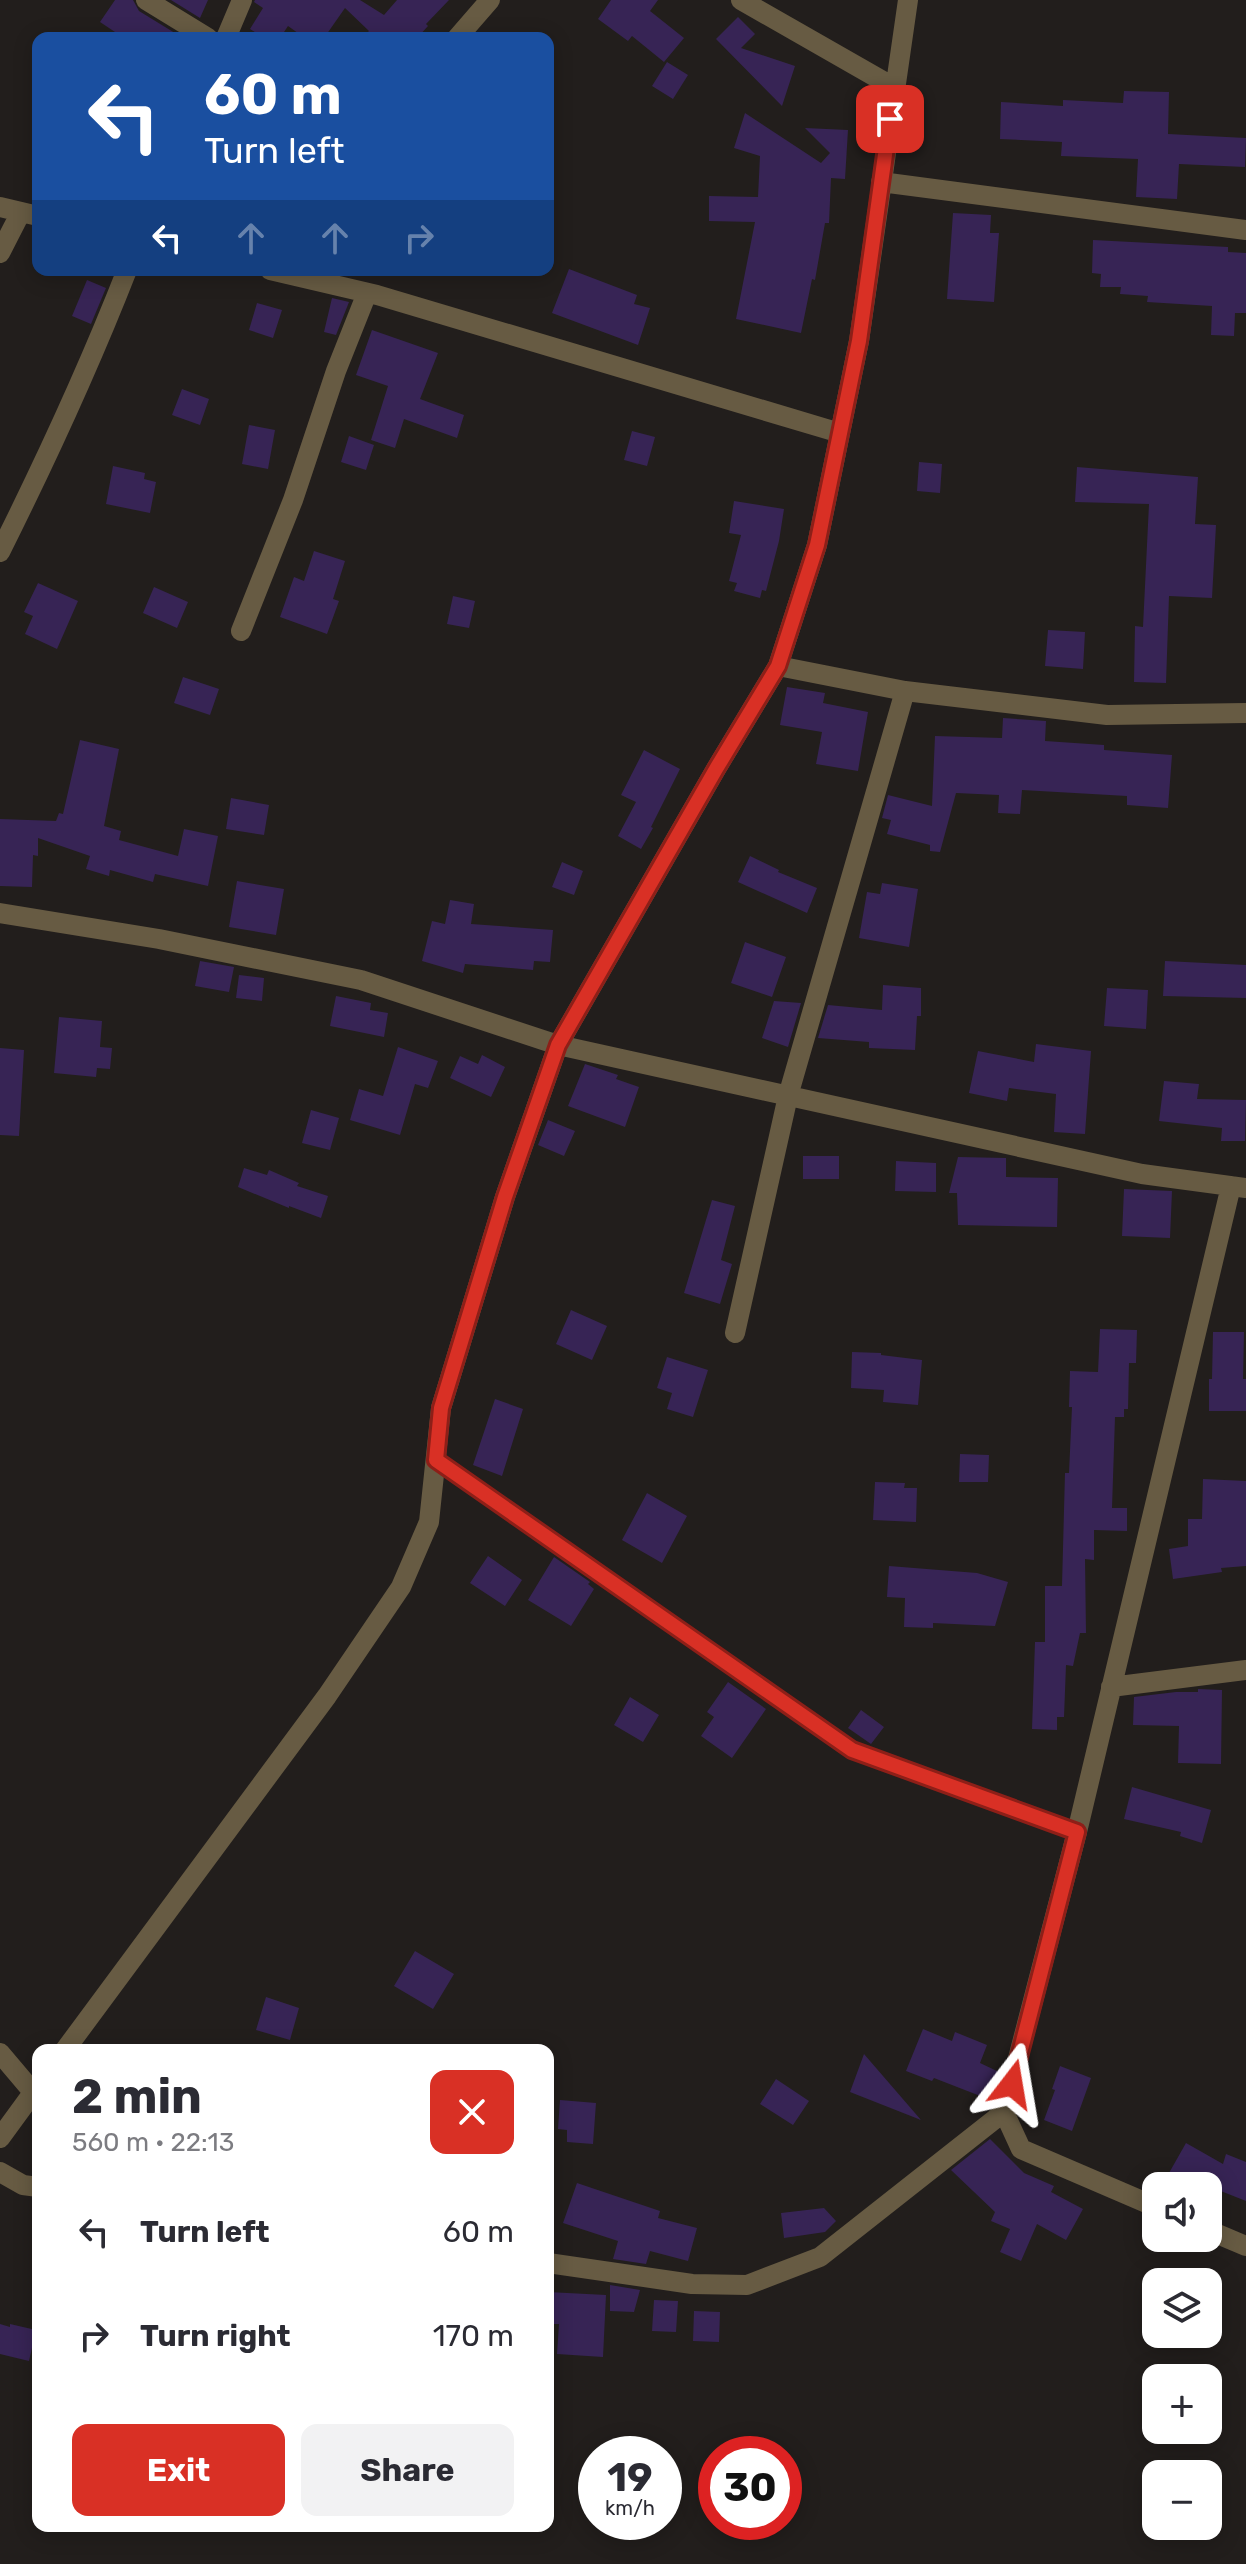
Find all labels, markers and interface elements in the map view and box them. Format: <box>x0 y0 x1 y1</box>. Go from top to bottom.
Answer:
text: 60 m <box>204 62 342 128</box>
icon: left <box>72 64 176 168</box>
pin <box>856 85 924 153</box>
icon: arrive <box>868 97 912 141</box>
text: Turn left <box>204 129 345 172</box>
icon: left <box>145 216 189 260</box>
icon: ahead <box>229 216 273 260</box>
icon: ahead <box>313 216 357 260</box>
icon: right <box>397 216 441 260</box>
position arrow <box>970 2042 1054 2126</box>
text: 2 min <box>72 2068 202 2125</box>
button: close <box>430 2070 514 2154</box>
text: 560 m · 22:13 <box>72 2127 234 2158</box>
map controls <box>1142 2172 1222 2540</box>
button: sound <box>1142 2172 1222 2252</box>
icon: left <box>72 2210 116 2254</box>
text: Turn left <box>140 2214 270 2250</box>
text: 60 m <box>443 2214 514 2250</box>
button: layers <box>1142 2268 1222 2348</box>
icon: right <box>72 2314 116 2358</box>
text: Turn right <box>140 2318 291 2354</box>
text: 170 m <box>433 2318 514 2354</box>
button: + <box>1142 2364 1222 2444</box>
button: Exit <box>72 2424 285 2516</box>
button: Share <box>301 2424 514 2516</box>
speed limit sign: 30 <box>698 2436 802 2540</box>
text: 19 <box>607 2454 653 2501</box>
button: − <box>1142 2460 1222 2540</box>
text: km/h <box>605 2496 655 2520</box>

